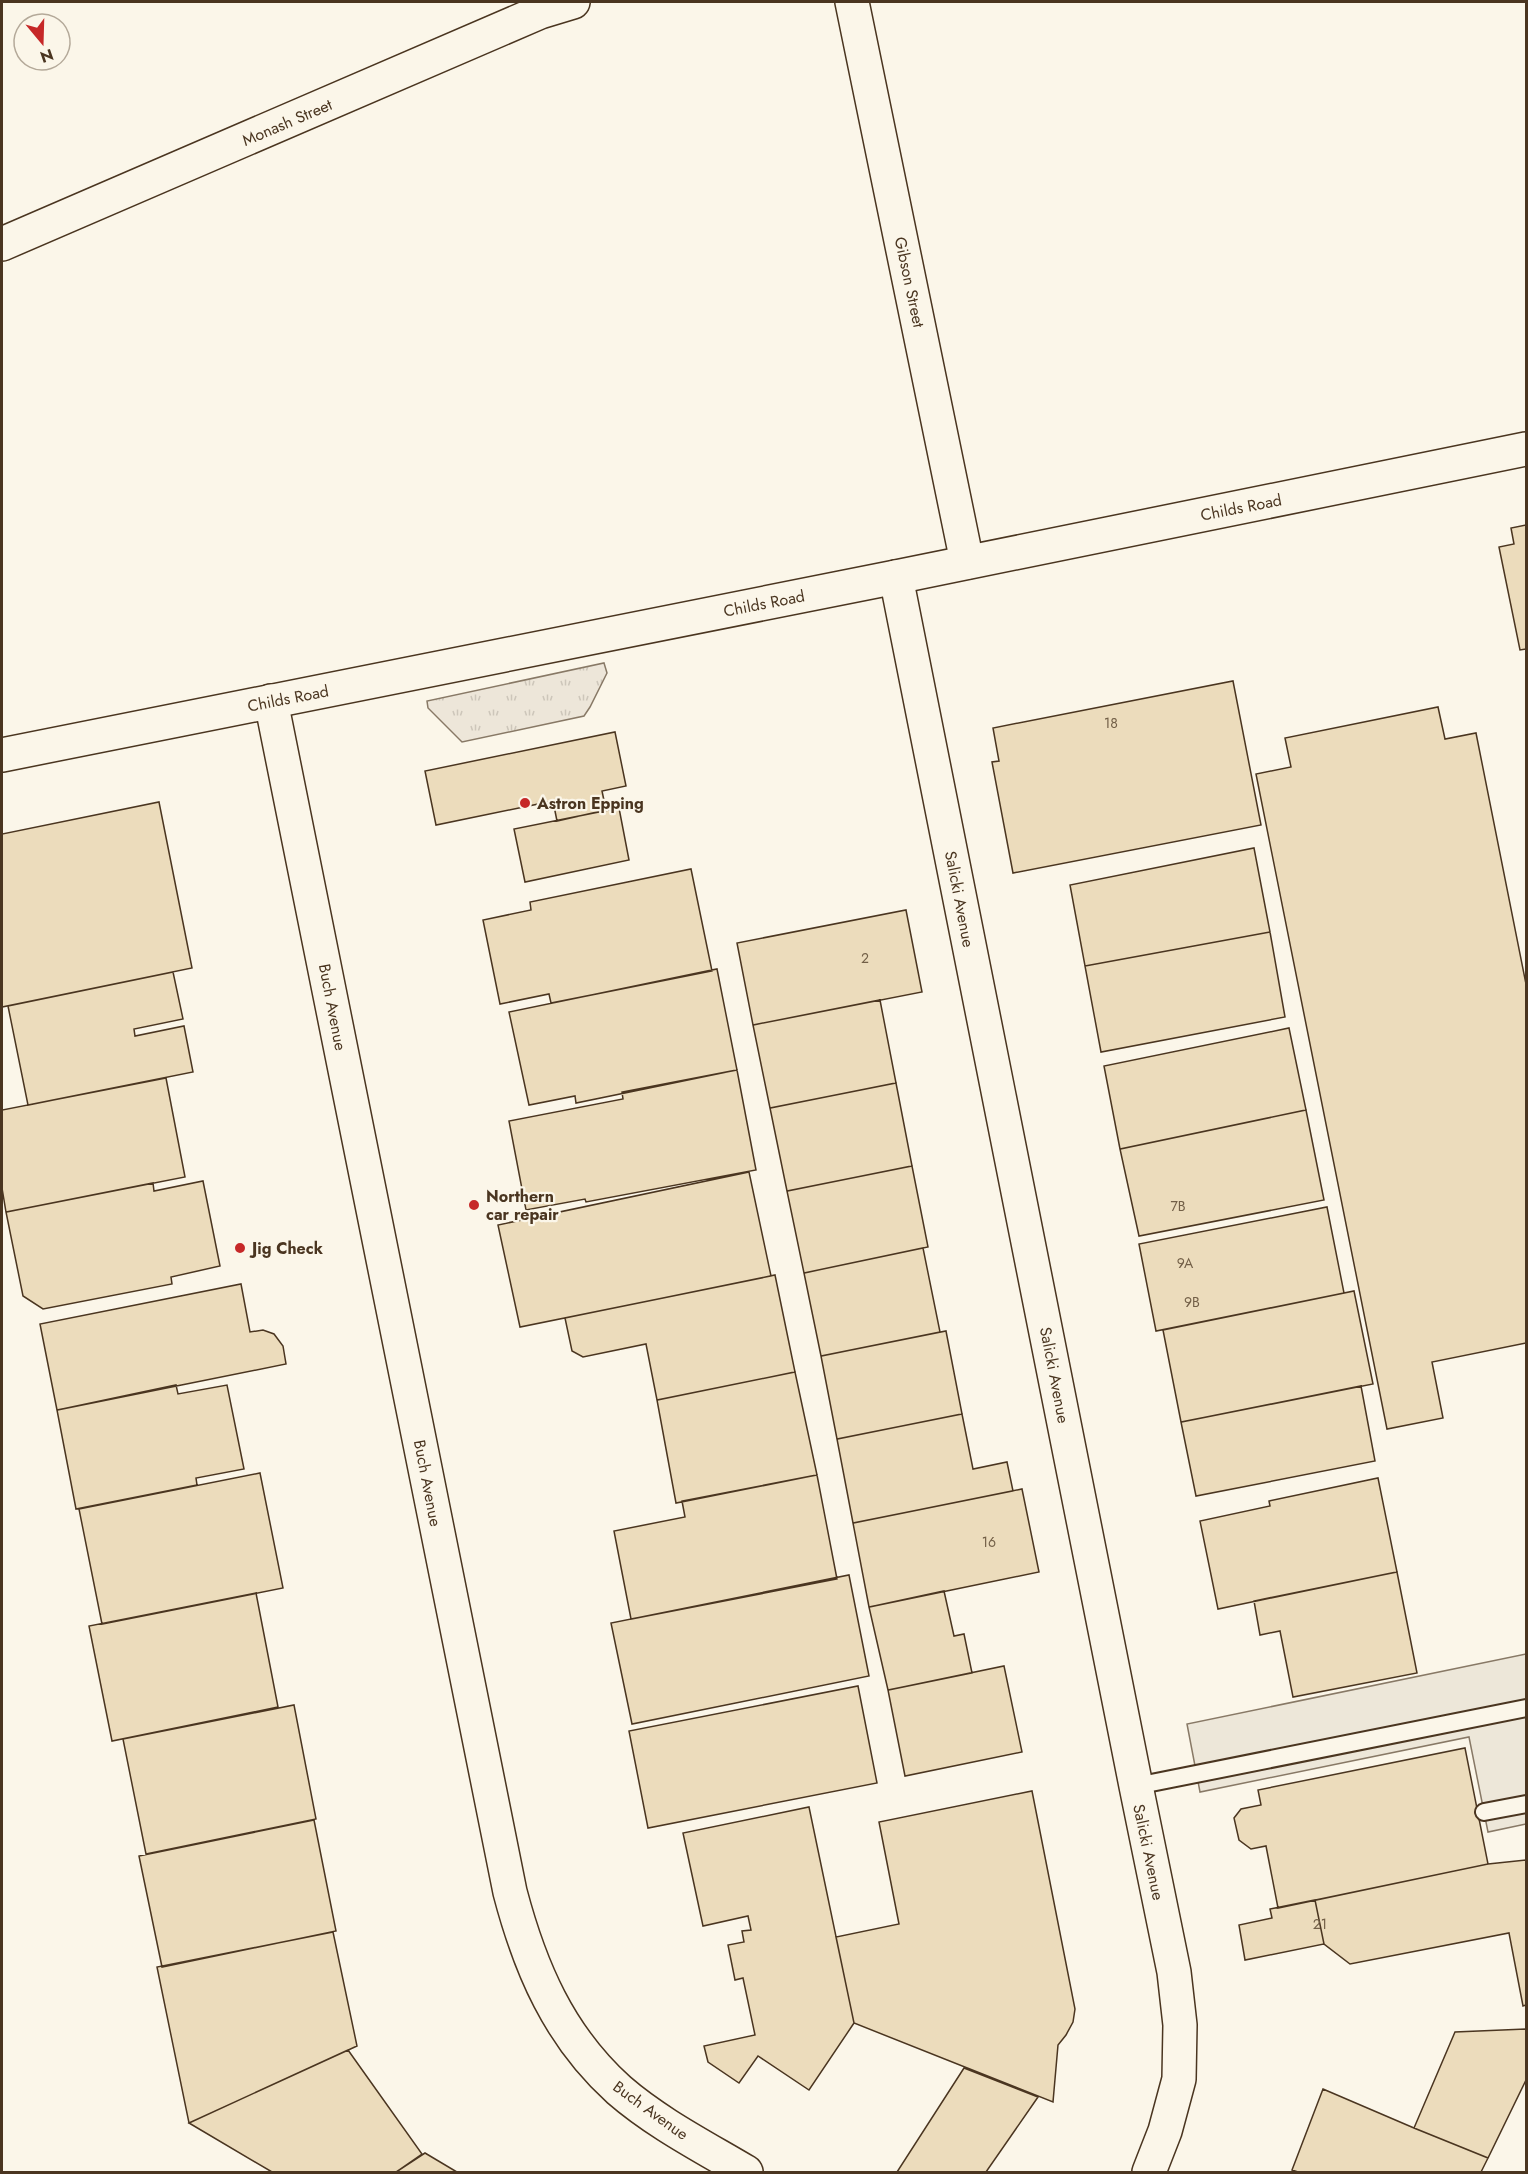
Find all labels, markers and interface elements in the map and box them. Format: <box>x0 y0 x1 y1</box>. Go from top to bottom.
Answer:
north arrow <box>12 12 72 72</box>
text: N <box>37 43 56 69</box>
street label: Monash Street <box>239 93 336 152</box>
street label: Gibson Street <box>889 235 930 330</box>
street label: Childs Road <box>1199 488 1284 527</box>
street label: Childs Road <box>722 584 807 623</box>
street label: Childs Road <box>246 679 331 718</box>
house number: 18 <box>1104 713 1118 733</box>
place label: Astron Epping <box>536 792 644 815</box>
marker: Astron Epping <box>518 796 532 810</box>
street label: Salicki Avenue <box>939 849 980 949</box>
house number: 2 <box>861 948 869 968</box>
street label: Buch Avenue <box>313 962 352 1052</box>
place label: Northern car repair <box>486 1185 559 1226</box>
house number: 7B <box>1170 1196 1186 1216</box>
marker: Northern car repair <box>467 1198 481 1212</box>
place label: Jig Check <box>249 1237 324 1260</box>
marker: Jig Check <box>233 1241 247 1255</box>
house number: 9A <box>1177 1253 1194 1273</box>
house number: 9B <box>1184 1292 1200 1312</box>
street label: Salicki Avenue <box>1034 1325 1075 1425</box>
street label: Buch Avenue <box>408 1438 447 1528</box>
house number: 16 <box>982 1532 996 1552</box>
street label: Salicki Avenue <box>1127 1802 1170 1902</box>
house number: 21 <box>1313 1914 1327 1934</box>
street label: Buch Avenue <box>608 2075 693 2146</box>

